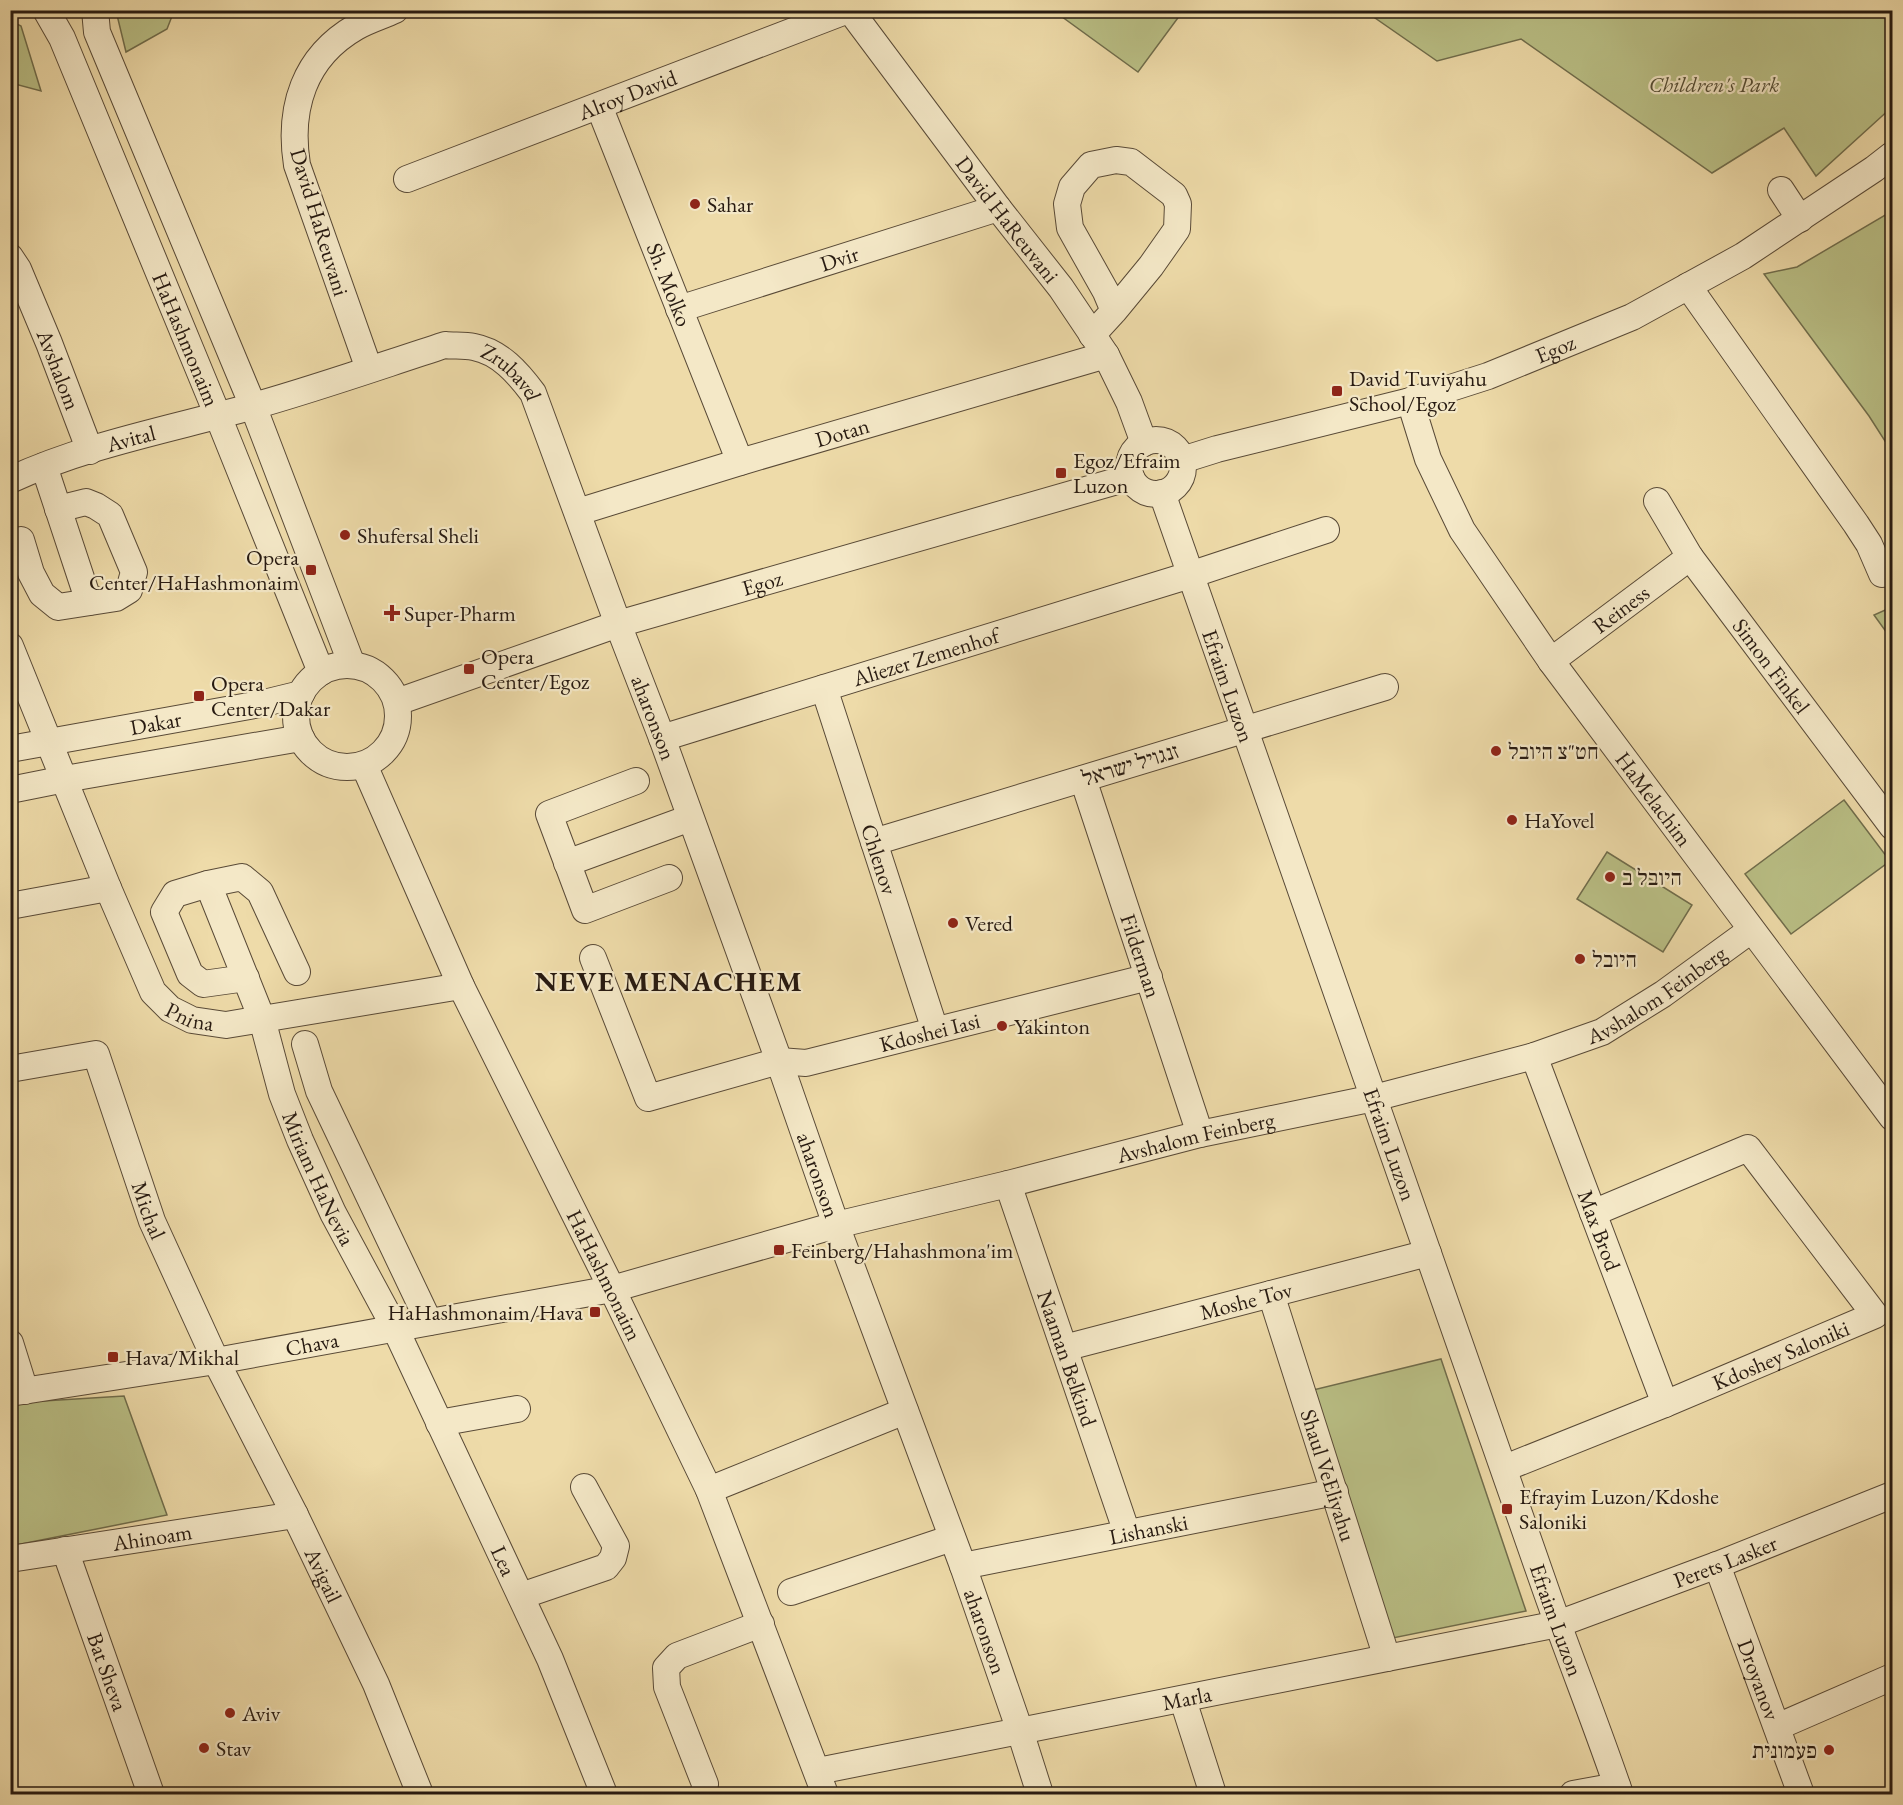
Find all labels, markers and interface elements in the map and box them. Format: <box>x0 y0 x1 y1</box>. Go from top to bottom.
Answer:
street label: Alroy David <box>573 63 682 127</box>
park label: Children's Park <box>1649 70 1779 99</box>
street label: David HaReuvani <box>283 145 356 300</box>
street label: David HaReuvani <box>949 150 1066 289</box>
place label: Sahar <box>707 190 754 219</box>
marker: Sahar <box>688 197 702 211</box>
street label: Sh. Molko <box>640 239 699 331</box>
street label: Dvir <box>816 239 863 278</box>
street label: HaHashmonaim <box>145 268 226 411</box>
street label: Avshalom <box>30 324 87 414</box>
street label: Egoz <box>1531 328 1580 370</box>
street label: Zrubavel <box>476 336 548 404</box>
place label: David Tuviyahu School/Egoz <box>1349 364 1487 418</box>
marker: David Tuviyahu School/Egoz <box>1330 384 1344 398</box>
street label: Dotan <box>812 411 873 454</box>
street label: Avital <box>102 418 159 459</box>
place label: Egoz/Efraim Luzon <box>1073 446 1181 500</box>
marker: Egoz/Efraim Luzon <box>1054 466 1068 480</box>
place label: Shufersal Sheli <box>357 521 479 550</box>
marker: Shufersal Sheli <box>338 528 352 542</box>
place label: Opera Center/HaHashmonaim <box>89 543 299 597</box>
marker: Opera Center/HaHashmonaim <box>304 563 318 577</box>
street label: Egoz <box>738 564 786 603</box>
street label: Reiness <box>1587 578 1655 640</box>
place label: Super-Pharm <box>404 599 516 628</box>
marker: Super-Pharm <box>385 606 399 620</box>
street label: Simon Finkel <box>1726 613 1817 720</box>
street label: Aliezer Zemenhof <box>848 620 1005 694</box>
street label: Efraim Luzon <box>1195 626 1261 747</box>
place label: Opera Center/Egoz <box>481 642 590 696</box>
marker: Opera Center/Egoz <box>462 662 476 676</box>
place label: Opera Center/Dakar <box>211 669 331 723</box>
street label: aharonson <box>624 671 683 764</box>
marker: Opera Center/Dakar <box>192 689 206 703</box>
street label: Dakar <box>128 704 184 742</box>
street label: זנגויל ישראל <box>1078 736 1182 793</box>
place label: חט"צ היובל <box>1508 737 1599 766</box>
marker: חט"צ היובל <box>1489 744 1503 758</box>
street label: HaMelachim <box>1609 746 1699 853</box>
place label: HaYovel <box>1524 806 1595 835</box>
marker: HaYovel <box>1505 813 1519 827</box>
street label: Chlenov <box>854 820 904 899</box>
place label: היובל ב <box>1622 863 1682 892</box>
marker: היובל ב <box>1603 870 1617 884</box>
place label: Vered <box>965 909 1014 938</box>
street label: Filderman <box>1113 910 1168 1002</box>
marker: Vered <box>946 916 960 930</box>
street label: Avshalom Feinberg <box>1582 939 1732 1051</box>
place label: היובל <box>1592 945 1637 974</box>
marker: היובל <box>1573 952 1587 966</box>
district label: NEVE MENACHEM <box>535 963 803 999</box>
street label: Pnina <box>160 995 216 1038</box>
street label: Kdoshei Iasi <box>876 1006 983 1059</box>
place label: Yakinton <box>1014 1012 1090 1041</box>
marker: Yakinton <box>995 1019 1009 1033</box>
street label: Efraim Luzon <box>1356 1084 1423 1205</box>
street label: Avshalom Feinberg <box>1112 1105 1277 1170</box>
street label: Miriam HaNevia <box>275 1107 362 1251</box>
street label: aharonson <box>790 1129 846 1222</box>
street label: Michal <box>125 1177 172 1244</box>
street label: Max Brod <box>1571 1186 1628 1276</box>
street label: HaHashmonaim <box>560 1205 649 1345</box>
place label: Feinberg/Hahashmona'im <box>791 1236 1013 1265</box>
marker: Feinberg/Hahashmona'im <box>772 1243 786 1257</box>
street label: Moshe Tov <box>1197 1275 1296 1327</box>
street label: Naaman Belkind <box>1030 1286 1104 1431</box>
place label: HaHashmonaim/Hava <box>387 1298 583 1327</box>
marker: HaHashmonaim/Hava <box>588 1305 602 1319</box>
street label: Kdoshey Saloniki <box>1708 1314 1854 1397</box>
street label: Chava <box>283 1325 341 1363</box>
place label: Hava/Mikhal <box>125 1343 239 1372</box>
marker: Hava/Mikhal <box>106 1350 120 1364</box>
street label: Shaul VeEliyahu <box>1294 1406 1363 1545</box>
place label: Efrayim Luzon/Kdoshe Saloniki <box>1519 1482 1719 1536</box>
marker: Efrayim Luzon/Kdoshe Saloniki <box>1500 1502 1514 1516</box>
street label: Lishanski <box>1106 1508 1190 1552</box>
street label: Ahinoam <box>110 1517 194 1558</box>
street label: Perets Lasker <box>1669 1528 1782 1595</box>
street label: Lea <box>484 1541 523 1581</box>
street label: Avigail <box>297 1542 349 1608</box>
street label: Efraim Luzon <box>1523 1560 1590 1681</box>
street label: aharonson <box>957 1585 1013 1678</box>
street label: Bat Sheva <box>80 1629 135 1715</box>
street label: Droyanov <box>1730 1635 1787 1725</box>
street label: Marla <box>1160 1679 1214 1717</box>
place label: Aviv <box>241 1699 281 1728</box>
marker: Aviv <box>223 1706 237 1720</box>
place label: Stav <box>216 1734 251 1763</box>
place label: פעמונית <box>1752 1736 1817 1765</box>
marker: Stav <box>197 1741 211 1755</box>
marker: פעמונית <box>1822 1743 1836 1757</box>

